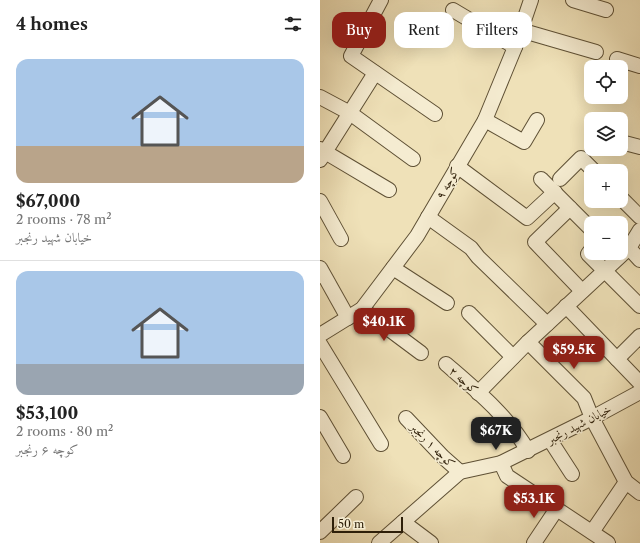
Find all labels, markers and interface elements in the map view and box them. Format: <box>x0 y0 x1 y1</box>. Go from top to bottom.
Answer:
chip: Buy <box>332 12 386 48</box>
chip: Rent <box>394 12 454 48</box>
chip: Filters <box>462 12 532 48</box>
icon: filters <box>282 13 304 35</box>
text: 4 homes <box>16 14 88 34</box>
map controls <box>584 60 628 260</box>
button: locate <box>584 60 628 104</box>
icon: home <box>124 85 196 157</box>
button: layers <box>584 112 628 156</box>
street label: کوچه ۹ <box>432 164 464 203</box>
button: + <box>584 164 628 208</box>
text: $67,000 <box>16 191 80 211</box>
text: 2 rooms · 78 m² <box>16 211 112 227</box>
button: − <box>584 216 628 260</box>
text: خیابان شهید رنجبر <box>16 229 92 245</box>
icon: home <box>124 297 196 369</box>
pin: $40.1K <box>351 308 417 342</box>
text: $40.1K <box>363 313 405 329</box>
pin: $59.5K <box>541 336 607 370</box>
text: $59.5K <box>553 341 595 357</box>
street label: کوچه ۲ <box>445 363 482 399</box>
street label: خیابان شهید رنجبر <box>543 401 614 449</box>
text: $53,100 <box>16 403 78 423</box>
pin: $67K <box>472 417 520 451</box>
street label: کوچه ۱ رنجبر <box>405 418 459 472</box>
text: $67K <box>480 422 512 438</box>
text: 2 rooms · 80 m² <box>16 423 113 439</box>
text: کوچه ۶ رنجبر <box>16 441 78 457</box>
pin: $53.1K <box>501 485 567 519</box>
text: $53.1K <box>513 490 555 506</box>
scale bar <box>332 515 403 534</box>
text: 50 m <box>338 517 364 531</box>

